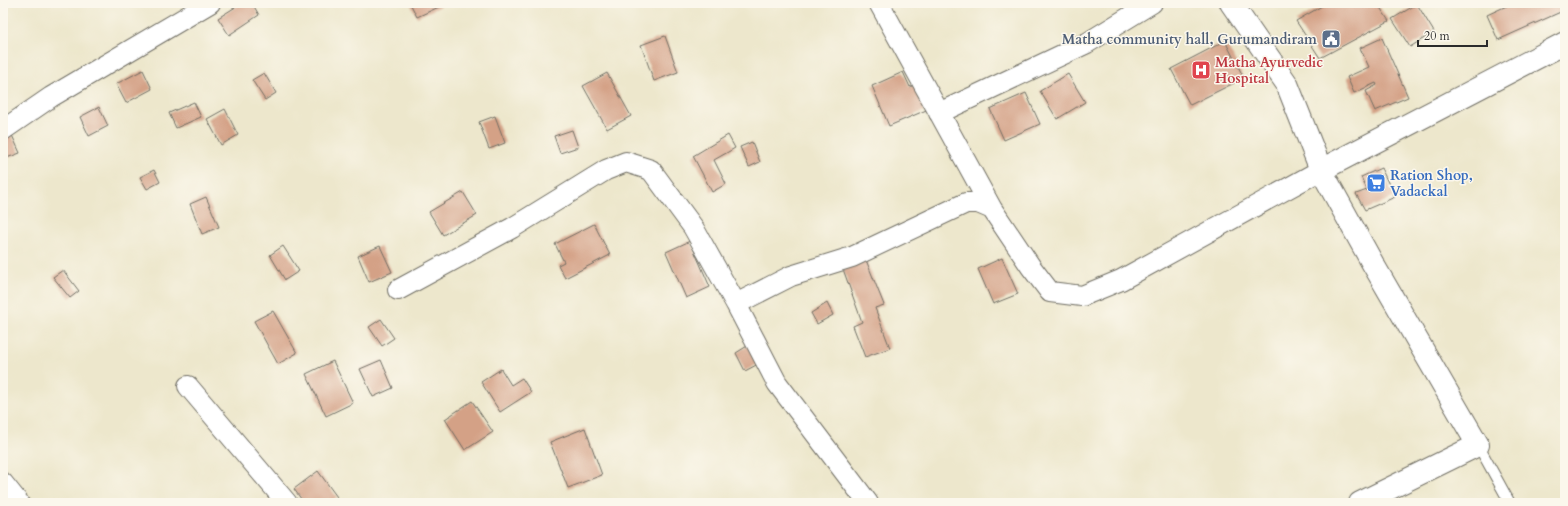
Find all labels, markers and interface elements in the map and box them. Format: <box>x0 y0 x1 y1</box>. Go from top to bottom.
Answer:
scale bar <box>1418 22 1487 48</box>
public building icon: Matha community hall, Gurumandiram <box>1320 28 1342 50</box>
text: 20 m <box>1424 28 1451 44</box>
place label: Matha community hall, Gurumandiram <box>1062 30 1317 49</box>
place label: Matha Ayurvedic Hospital <box>1215 53 1323 88</box>
hospital icon: Matha Ayurvedic Hospital <box>1190 59 1212 81</box>
place label: Ration Shop, Vadackal <box>1390 166 1473 201</box>
supermarket icon: Ration Shop, Vadackal <box>1365 172 1387 194</box>

